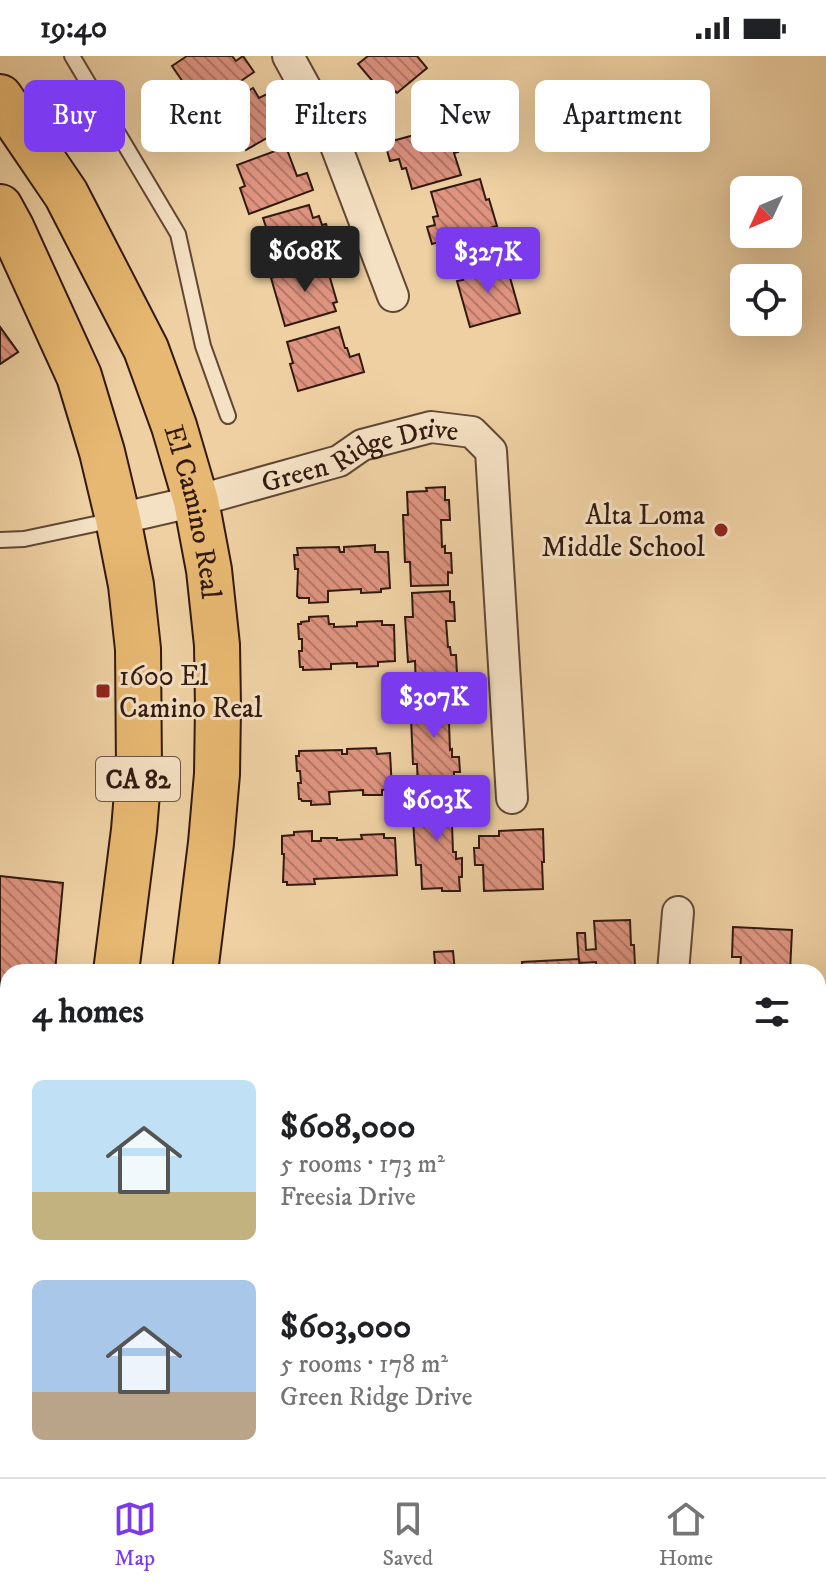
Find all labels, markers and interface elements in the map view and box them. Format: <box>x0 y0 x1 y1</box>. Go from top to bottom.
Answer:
text: 19:40 <box>40 10 107 47</box>
chip: Buy <box>24 80 125 152</box>
chip: Rent <box>141 80 250 152</box>
chip: Filters <box>266 80 395 152</box>
chip: New <box>411 80 519 152</box>
chip: Apartment <box>535 80 710 152</box>
north arrow <box>730 176 802 248</box>
map controls <box>730 176 802 336</box>
pin: $608K <box>249 226 361 294</box>
pin: $327K <box>432 227 544 295</box>
text: $608K <box>269 235 342 268</box>
text: $327K <box>454 236 522 269</box>
button: locate <box>730 264 802 336</box>
street label: Green Ridge Drive <box>257 411 461 501</box>
street label: El Camino Real <box>156 421 228 601</box>
place label: Alta Loma Middle School <box>541 498 706 565</box>
marker: Alta Loma Middle School <box>712 521 730 539</box>
place label: 1600 El Camino Real <box>119 659 263 726</box>
pin: $307K <box>378 672 490 740</box>
text: $307K <box>399 681 469 714</box>
marker: 1600 El Camino Real <box>94 682 112 700</box>
road number: CA 82 <box>96 757 180 801</box>
pin: $603K <box>381 775 493 843</box>
text: $603K <box>402 784 472 817</box>
icon: filters <box>750 990 794 1034</box>
text: 4 homes <box>32 991 144 1033</box>
text: $608,000 <box>280 1106 416 1148</box>
icon: home <box>96 1112 192 1208</box>
text: 5 rooms · 173 m² <box>280 1148 445 1181</box>
text: Freesia Drive <box>280 1181 416 1214</box>
text: $603,000 <box>280 1306 411 1348</box>
icon: home <box>96 1312 192 1408</box>
text: 5 rooms · 178 m² <box>280 1348 448 1381</box>
text: Green Ridge Drive <box>280 1381 472 1414</box>
tab: Map <box>113 1497 157 1572</box>
tab: Saved <box>383 1497 433 1572</box>
tab: Home <box>659 1497 713 1572</box>

